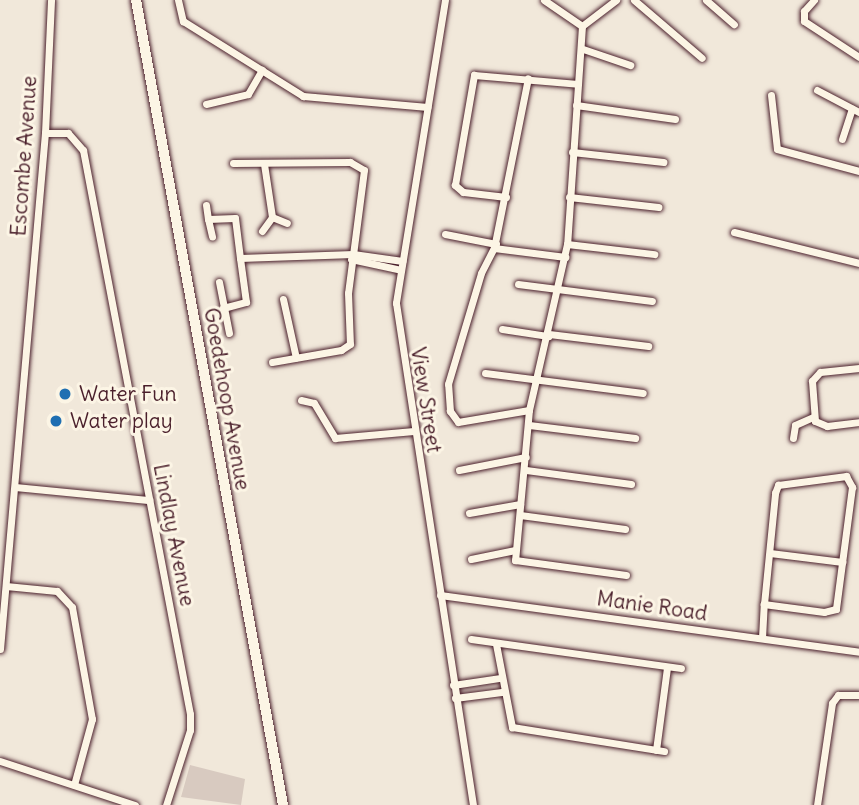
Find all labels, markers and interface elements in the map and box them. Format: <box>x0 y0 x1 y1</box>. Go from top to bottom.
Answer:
street label: Escombe Avenue <box>6 75 42 237</box>
street label: Goedehoop Avenue <box>199 306 255 492</box>
street label: View Street <box>405 345 447 455</box>
place label: Water Fun <box>79 381 177 407</box>
marker: Water Fun <box>57 386 73 402</box>
place label: Water play <box>70 408 173 434</box>
marker: Water play <box>48 413 64 429</box>
street label: Lindlay Avenue <box>148 462 200 608</box>
street label: Manie Road <box>595 586 709 626</box>

